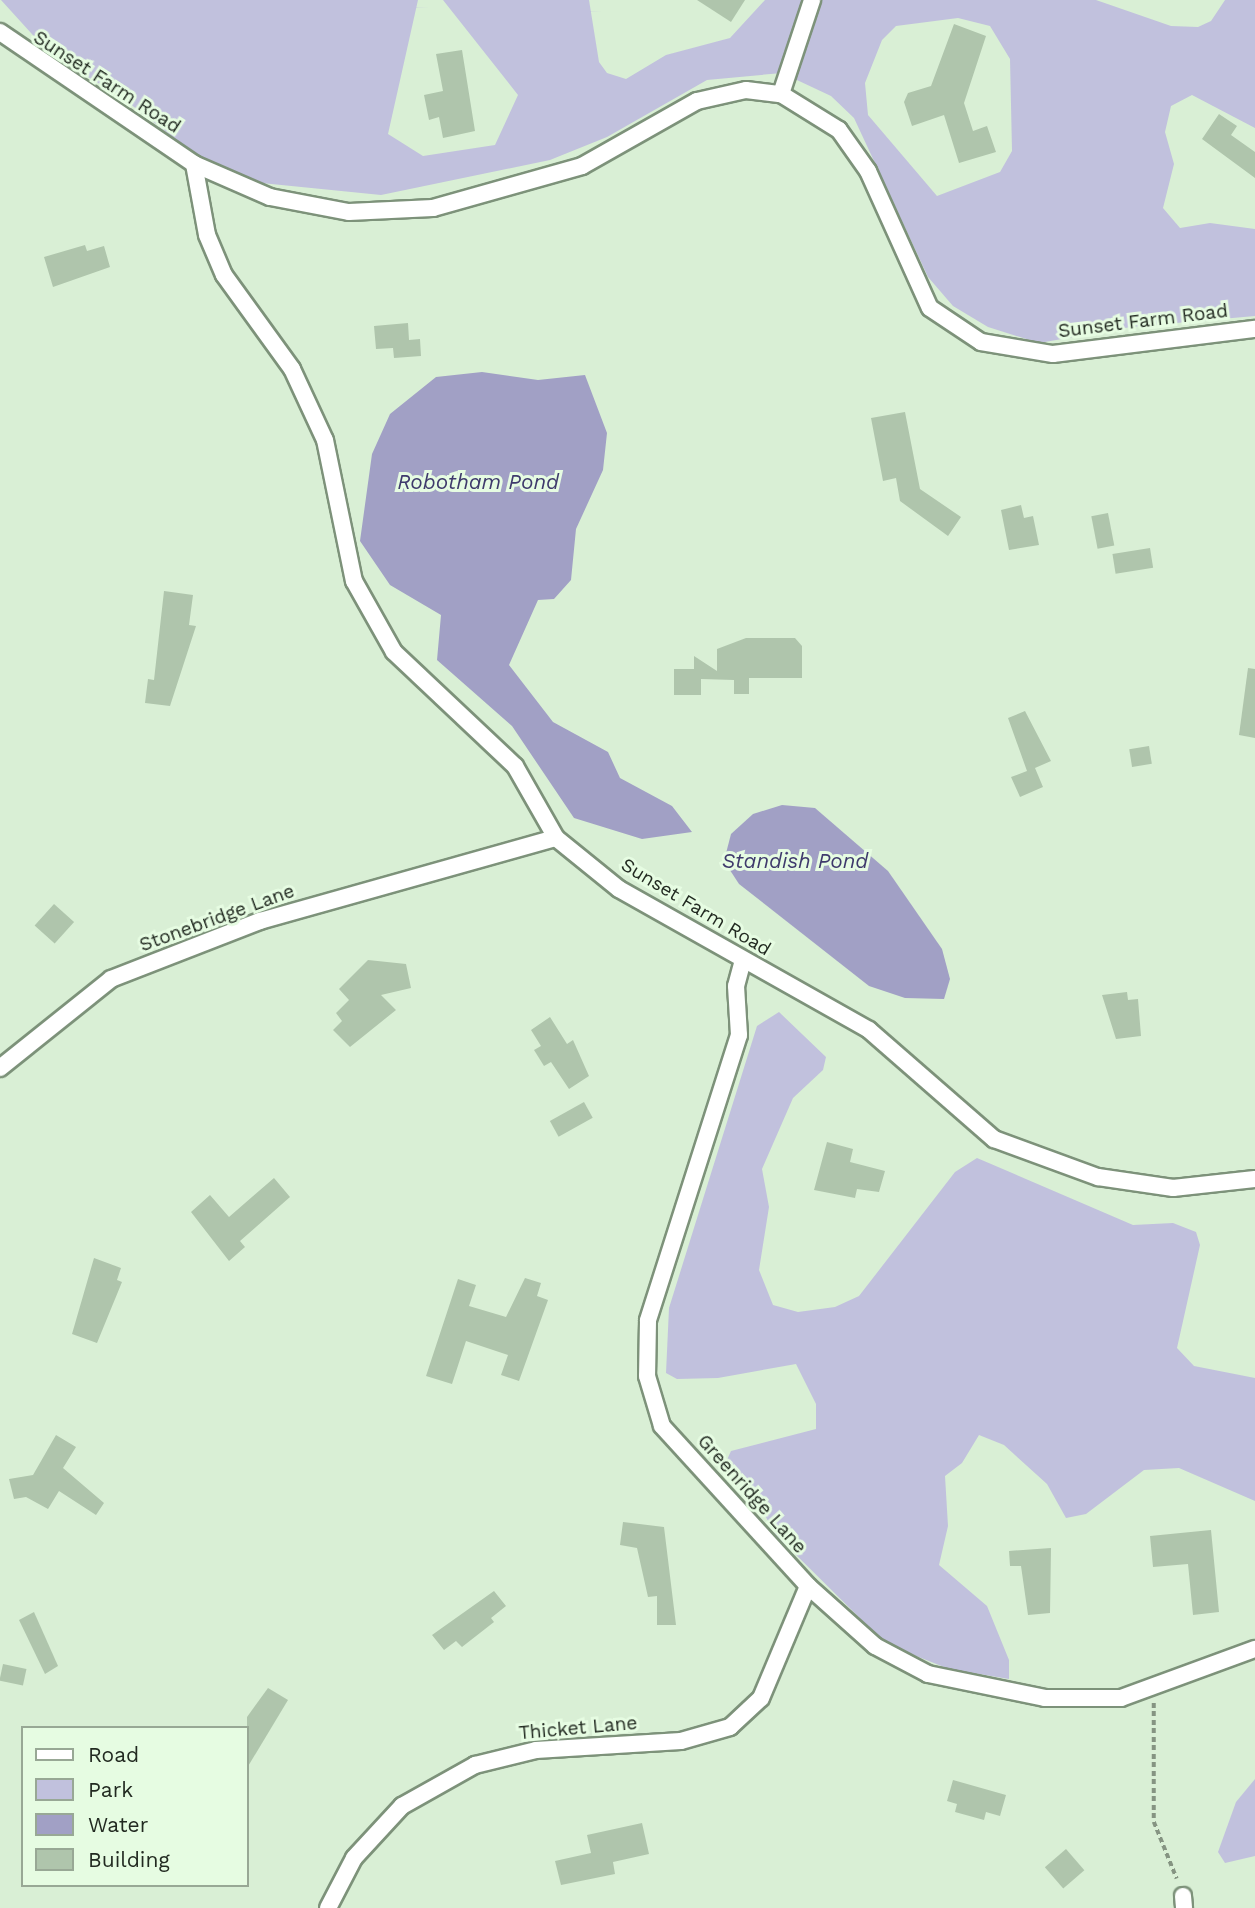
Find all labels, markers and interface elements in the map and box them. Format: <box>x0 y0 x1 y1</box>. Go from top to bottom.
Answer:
street label: Sunset Farm Road <box>29 26 185 138</box>
street label: Sunset Farm Road <box>1057 299 1229 343</box>
water label: Robotham Pond <box>397 469 559 495</box>
water label: Standish Pond <box>722 848 868 874</box>
street label: Sunset Farm Road <box>617 853 775 961</box>
street label: Stonebridge Lane <box>136 879 298 957</box>
street label: Greenridge Lane <box>693 1430 811 1558</box>
street label: Thicket Lane <box>518 1711 638 1745</box>
legend <box>21 1726 248 1887</box>
text: Road <box>88 1742 139 1767</box>
text: Park <box>88 1777 133 1802</box>
text: Water <box>88 1812 148 1837</box>
text: Building <box>88 1847 170 1872</box>

